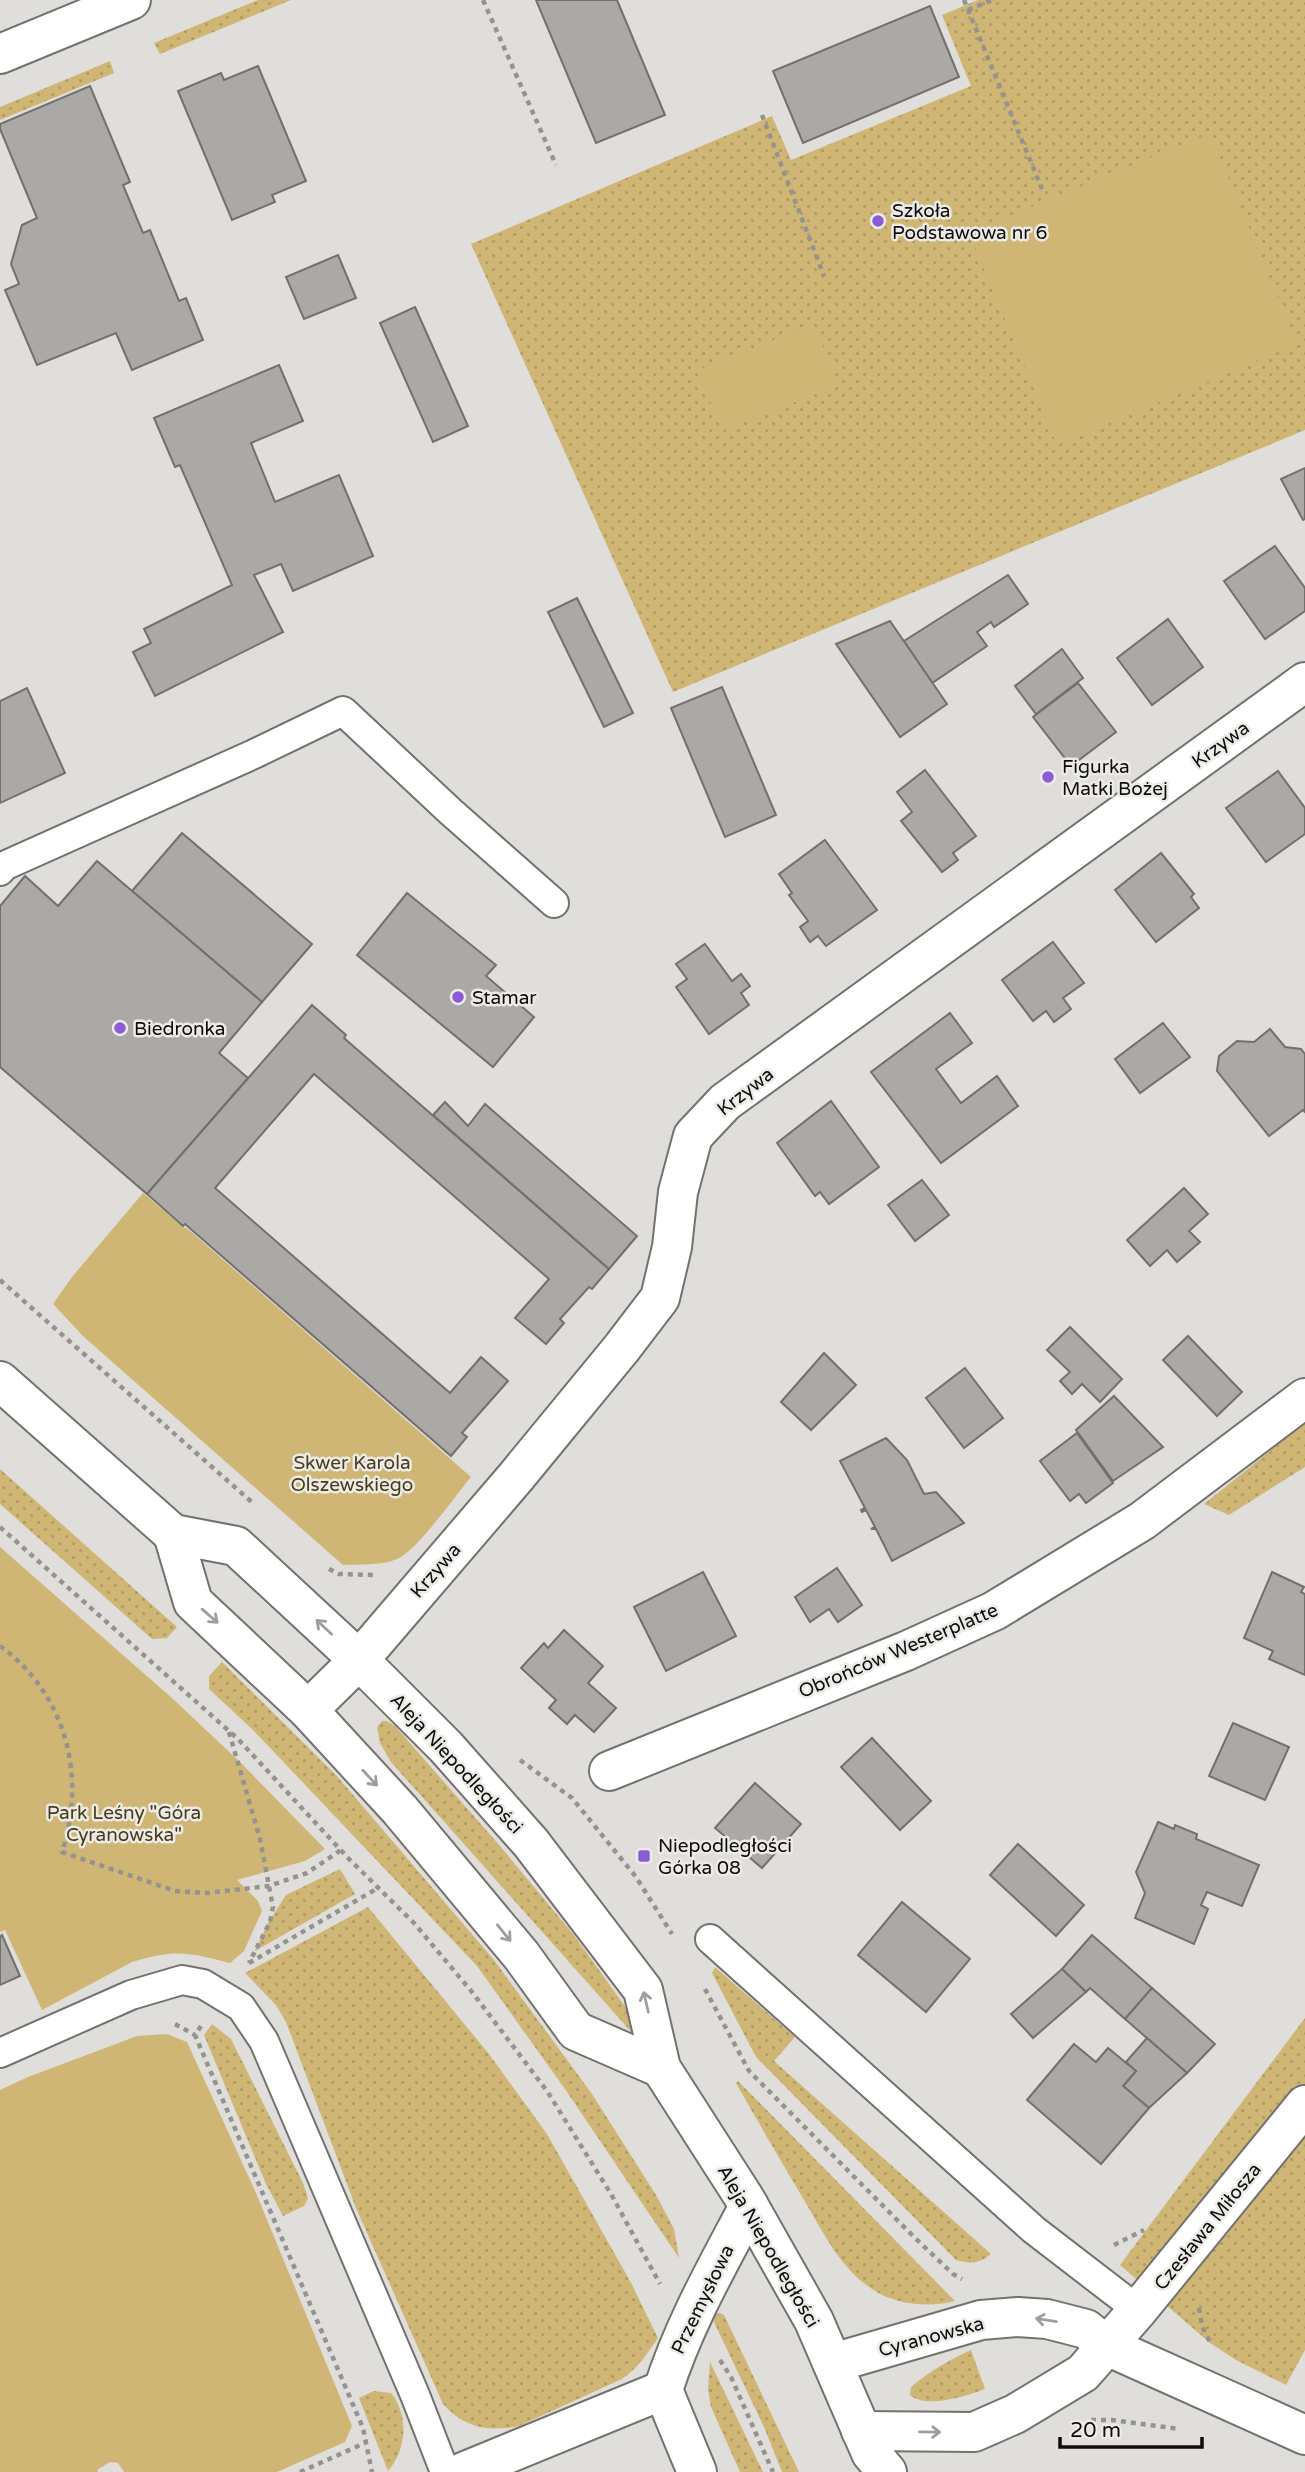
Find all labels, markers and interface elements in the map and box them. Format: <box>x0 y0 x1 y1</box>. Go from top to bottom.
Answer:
place label: Szkoła Podstawowa nr 6 <box>892 200 1048 244</box>
marker: Szkoła Podstawowa nr 6 <box>870 213 886 229</box>
street label: Krzywa <box>1188 717 1253 773</box>
place label: Figurka Matki Bożej <box>1062 756 1168 800</box>
marker: Figurka Matki Bożej <box>1040 769 1056 785</box>
place label: Stamar <box>472 987 537 1009</box>
marker: Stamar <box>450 989 466 1005</box>
place label: Biedronka <box>134 1018 225 1040</box>
marker: Biedronka <box>112 1020 128 1036</box>
street label: Krzywa <box>713 1063 778 1121</box>
park label: Skwer Karola Olszewskiego <box>291 1452 413 1496</box>
street label: Krzywa <box>406 1539 465 1603</box>
street label: Obrońców Westerplatte <box>795 1599 1001 1703</box>
one-way arrow <box>201 1608 219 1624</box>
one-way arrow <box>316 1618 333 1635</box>
street label: Aleja Niepodległości <box>385 1689 527 1838</box>
one-way arrow <box>362 1769 379 1786</box>
park label: Park Leśny "Góra Cyranowska" <box>47 1802 201 1846</box>
place label: Niepodległości Górka 08 <box>658 1835 792 1879</box>
marker: Niepodległości Górka 08 <box>636 1848 652 1864</box>
one-way arrow <box>496 1924 511 1942</box>
one-way arrow <box>639 1991 652 2014</box>
street label: Czesława Miłosza <box>1150 2159 1266 2295</box>
street label: Aleja Niepodległości <box>713 2161 824 2332</box>
street label: Przemysłowa <box>667 2241 739 2358</box>
street label: Cyranowska <box>876 2312 986 2362</box>
one-way arrow <box>1035 2313 1058 2326</box>
scale bar <box>1060 2406 1202 2450</box>
text: 20 m <box>1070 2418 1121 2443</box>
one-way arrow <box>918 2425 941 2439</box>

